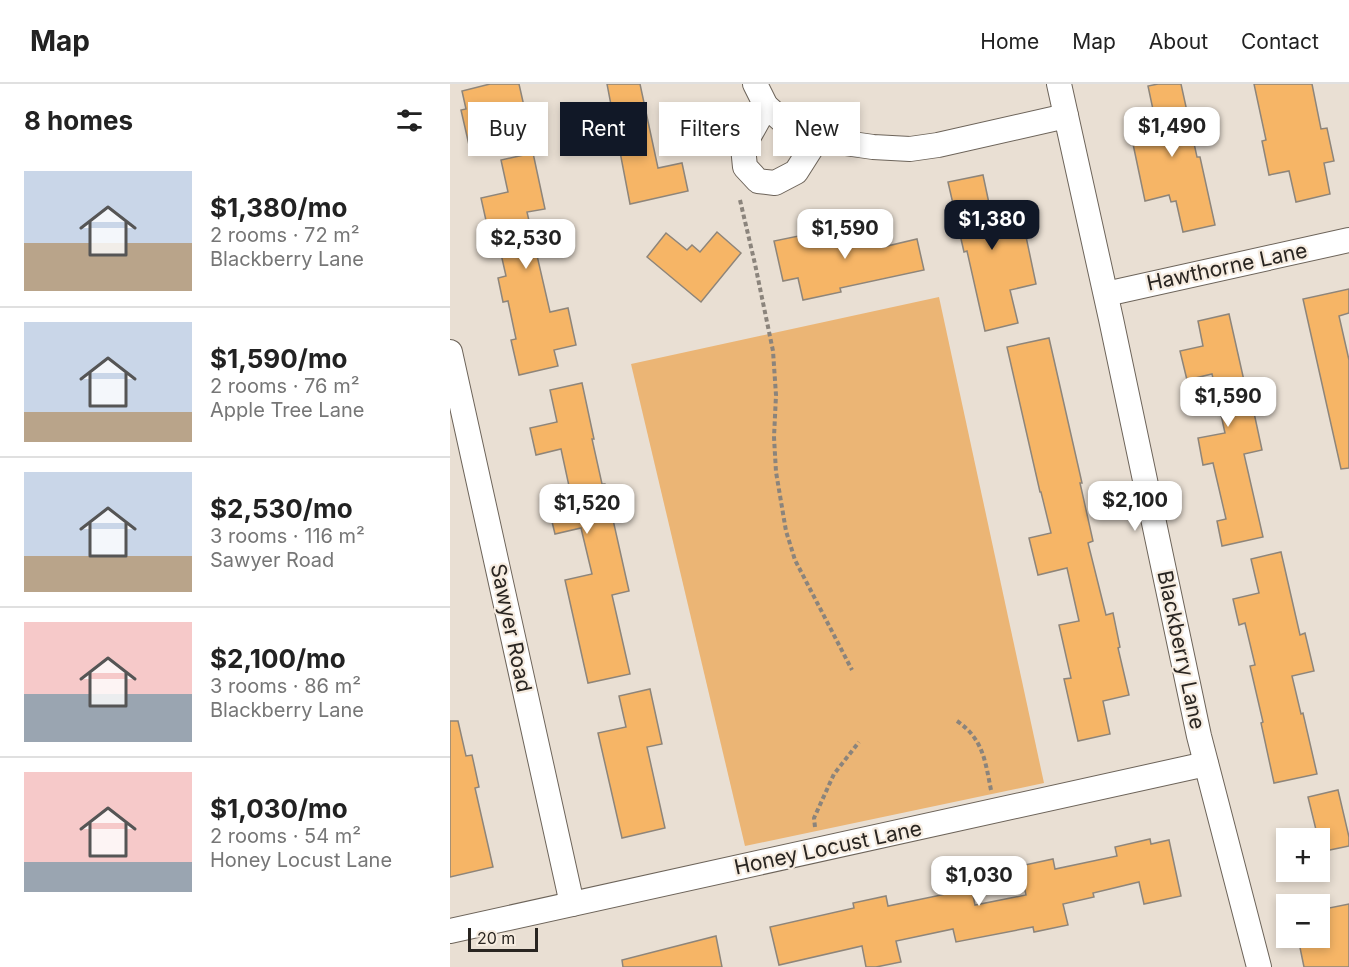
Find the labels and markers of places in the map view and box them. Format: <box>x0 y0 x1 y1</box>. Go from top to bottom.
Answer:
pin: $1,490 <box>1123 107 1221 158</box>
pin: $1,380 <box>943 200 1041 251</box>
pin: $1,590 <box>796 209 894 260</box>
pin: $2,530 <box>477 219 575 270</box>
pin: $1,590 <box>1179 377 1277 428</box>
pin: $2,100 <box>1086 481 1184 532</box>
pin: $1,520 <box>538 484 636 535</box>
pin: $1,030 <box>930 856 1028 907</box>

